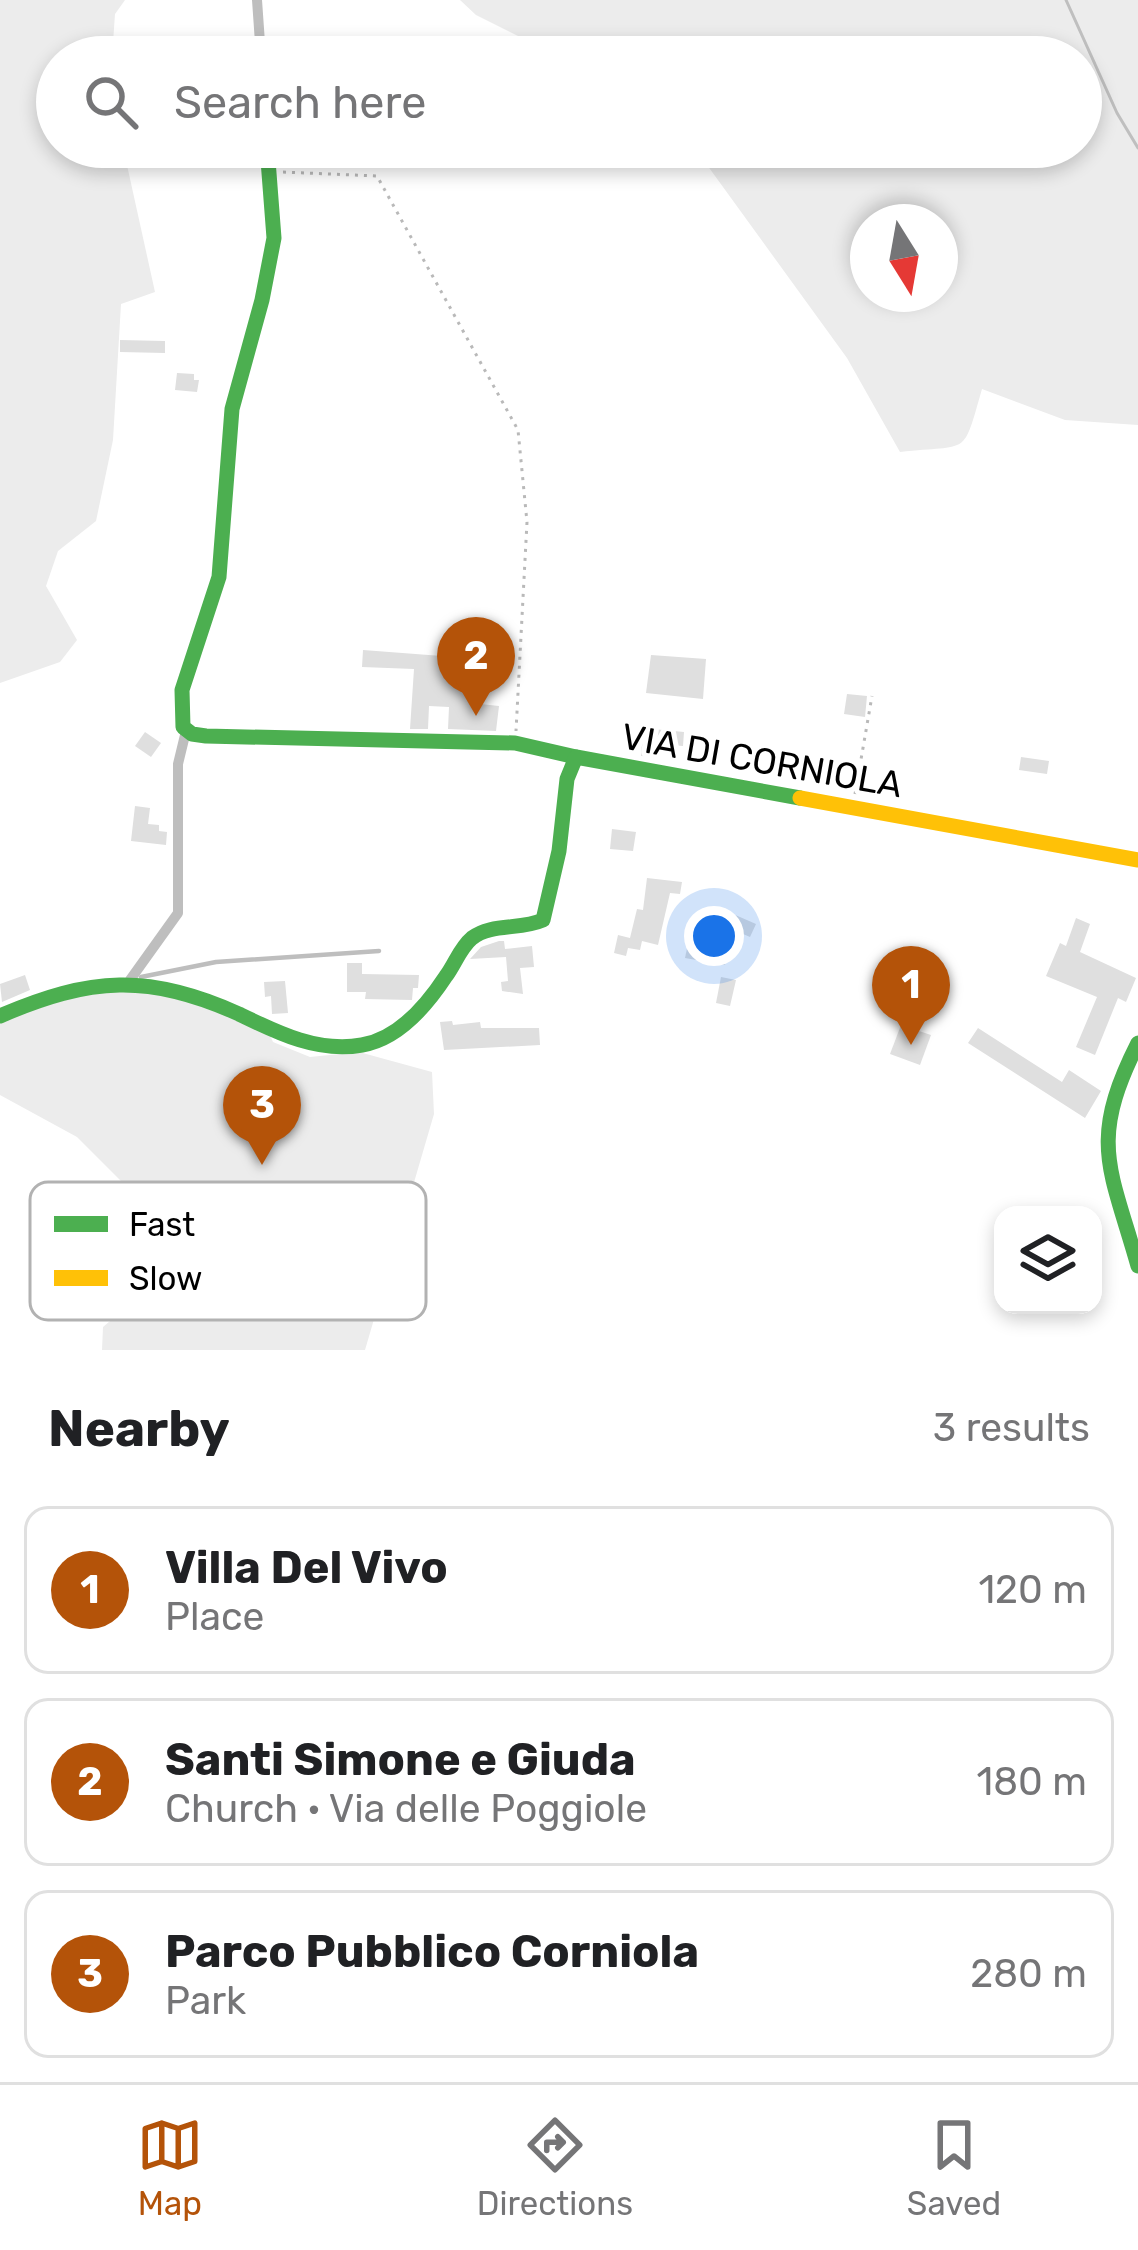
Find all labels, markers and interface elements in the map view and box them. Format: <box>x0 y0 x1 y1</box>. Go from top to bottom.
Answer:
search box <box>36 36 1102 168</box>
icon: search <box>78 69 144 135</box>
text: Search here <box>174 76 426 129</box>
north arrow <box>850 204 958 312</box>
pin: 2 <box>437 617 515 716</box>
street label: VIA DI CORNIOLA <box>618 715 906 806</box>
your location <box>684 906 744 966</box>
pin: 1 <box>872 946 950 1045</box>
pin: 3 <box>223 1066 301 1165</box>
legend <box>30 1182 426 1320</box>
text: Fast <box>129 1205 195 1244</box>
map controls <box>994 1206 1102 1314</box>
button: layers <box>994 1206 1102 1314</box>
text: Slow <box>129 1259 203 1298</box>
text: Nearby <box>48 1398 230 1459</box>
text: 3 results <box>933 1405 1090 1451</box>
text: Villa Del Vivo <box>165 1541 448 1594</box>
text: 1 <box>80 1567 100 1613</box>
text: 120 m <box>978 1567 1087 1613</box>
text: Place <box>165 1594 264 1640</box>
text: Santi Simone e Giuda <box>165 1733 636 1786</box>
text: 2 <box>77 1759 103 1805</box>
text: 180 m <box>977 1759 1087 1805</box>
text: Church · Via delle Poggiole <box>165 1786 647 1832</box>
text: Parco Pubblico Corniola <box>165 1925 699 1978</box>
text: 3 <box>77 1951 103 1997</box>
text: 280 m <box>970 1951 1087 1997</box>
text: Park <box>165 1978 246 2024</box>
tab: Map <box>137 2112 203 2223</box>
tab: Directions <box>477 2112 633 2223</box>
tab: Saved <box>907 2112 1001 2223</box>

